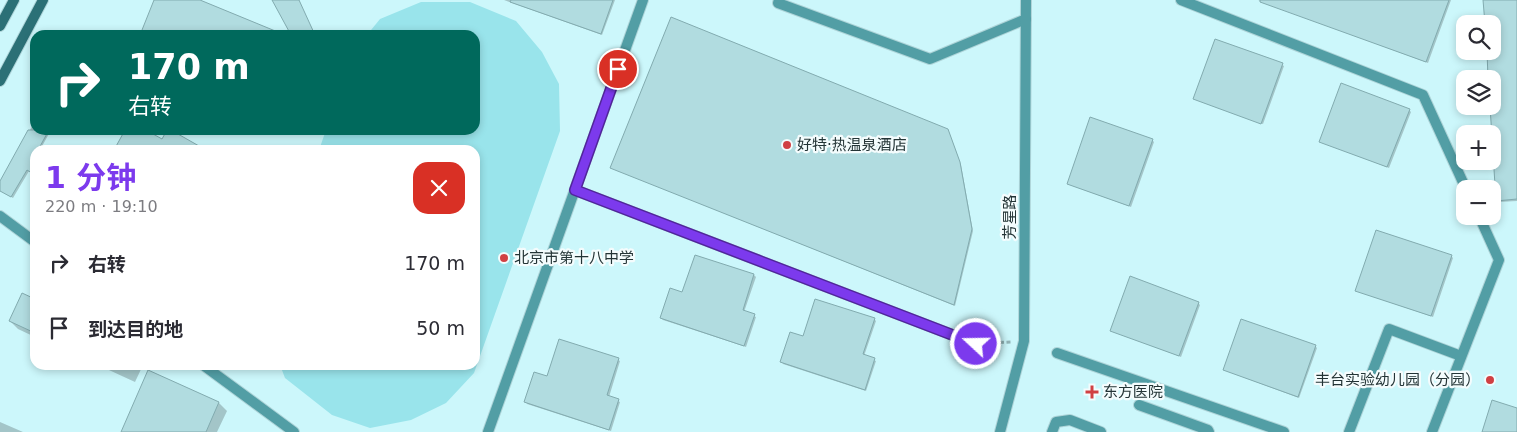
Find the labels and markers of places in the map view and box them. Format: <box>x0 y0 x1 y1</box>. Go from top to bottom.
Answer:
pin <box>597 48 639 90</box>
place label: 好特·热温泉酒店 <box>797 136 907 154</box>
marker: 好特·热温泉酒店 <box>781 139 793 151</box>
place label: 北京市第十八中学 <box>514 249 634 267</box>
marker: 北京市第十八中学 <box>498 252 510 264</box>
place label: 丰台实验幼儿园（分园） <box>1315 371 1480 389</box>
marker: 丰台实验幼儿园（分园） <box>1484 374 1496 386</box>
place label: 东方医院 <box>1103 383 1163 401</box>
marker: 东方医院 <box>1085 385 1099 399</box>

